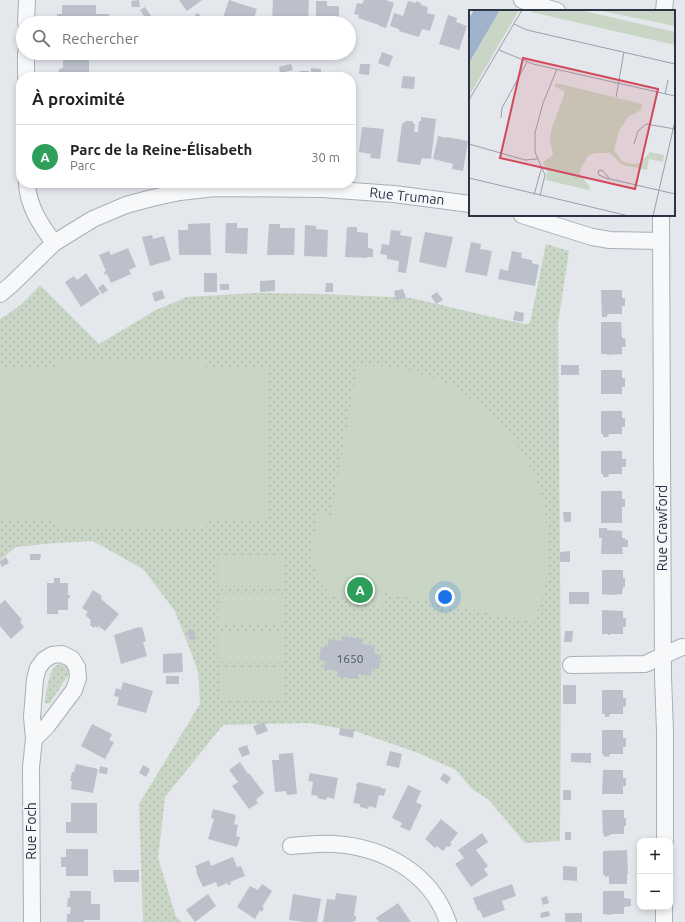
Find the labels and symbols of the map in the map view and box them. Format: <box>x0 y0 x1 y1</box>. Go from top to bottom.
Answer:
inset map <box>469 10 675 216</box>
street label: Rue Truman <box>369 184 445 208</box>
street label: Rue Crawford <box>654 485 670 571</box>
pin: A <box>347 575 373 605</box>
your location <box>435 587 455 607</box>
house number: 1650 <box>336 652 364 665</box>
street label: Rue Foch <box>23 802 39 860</box>

